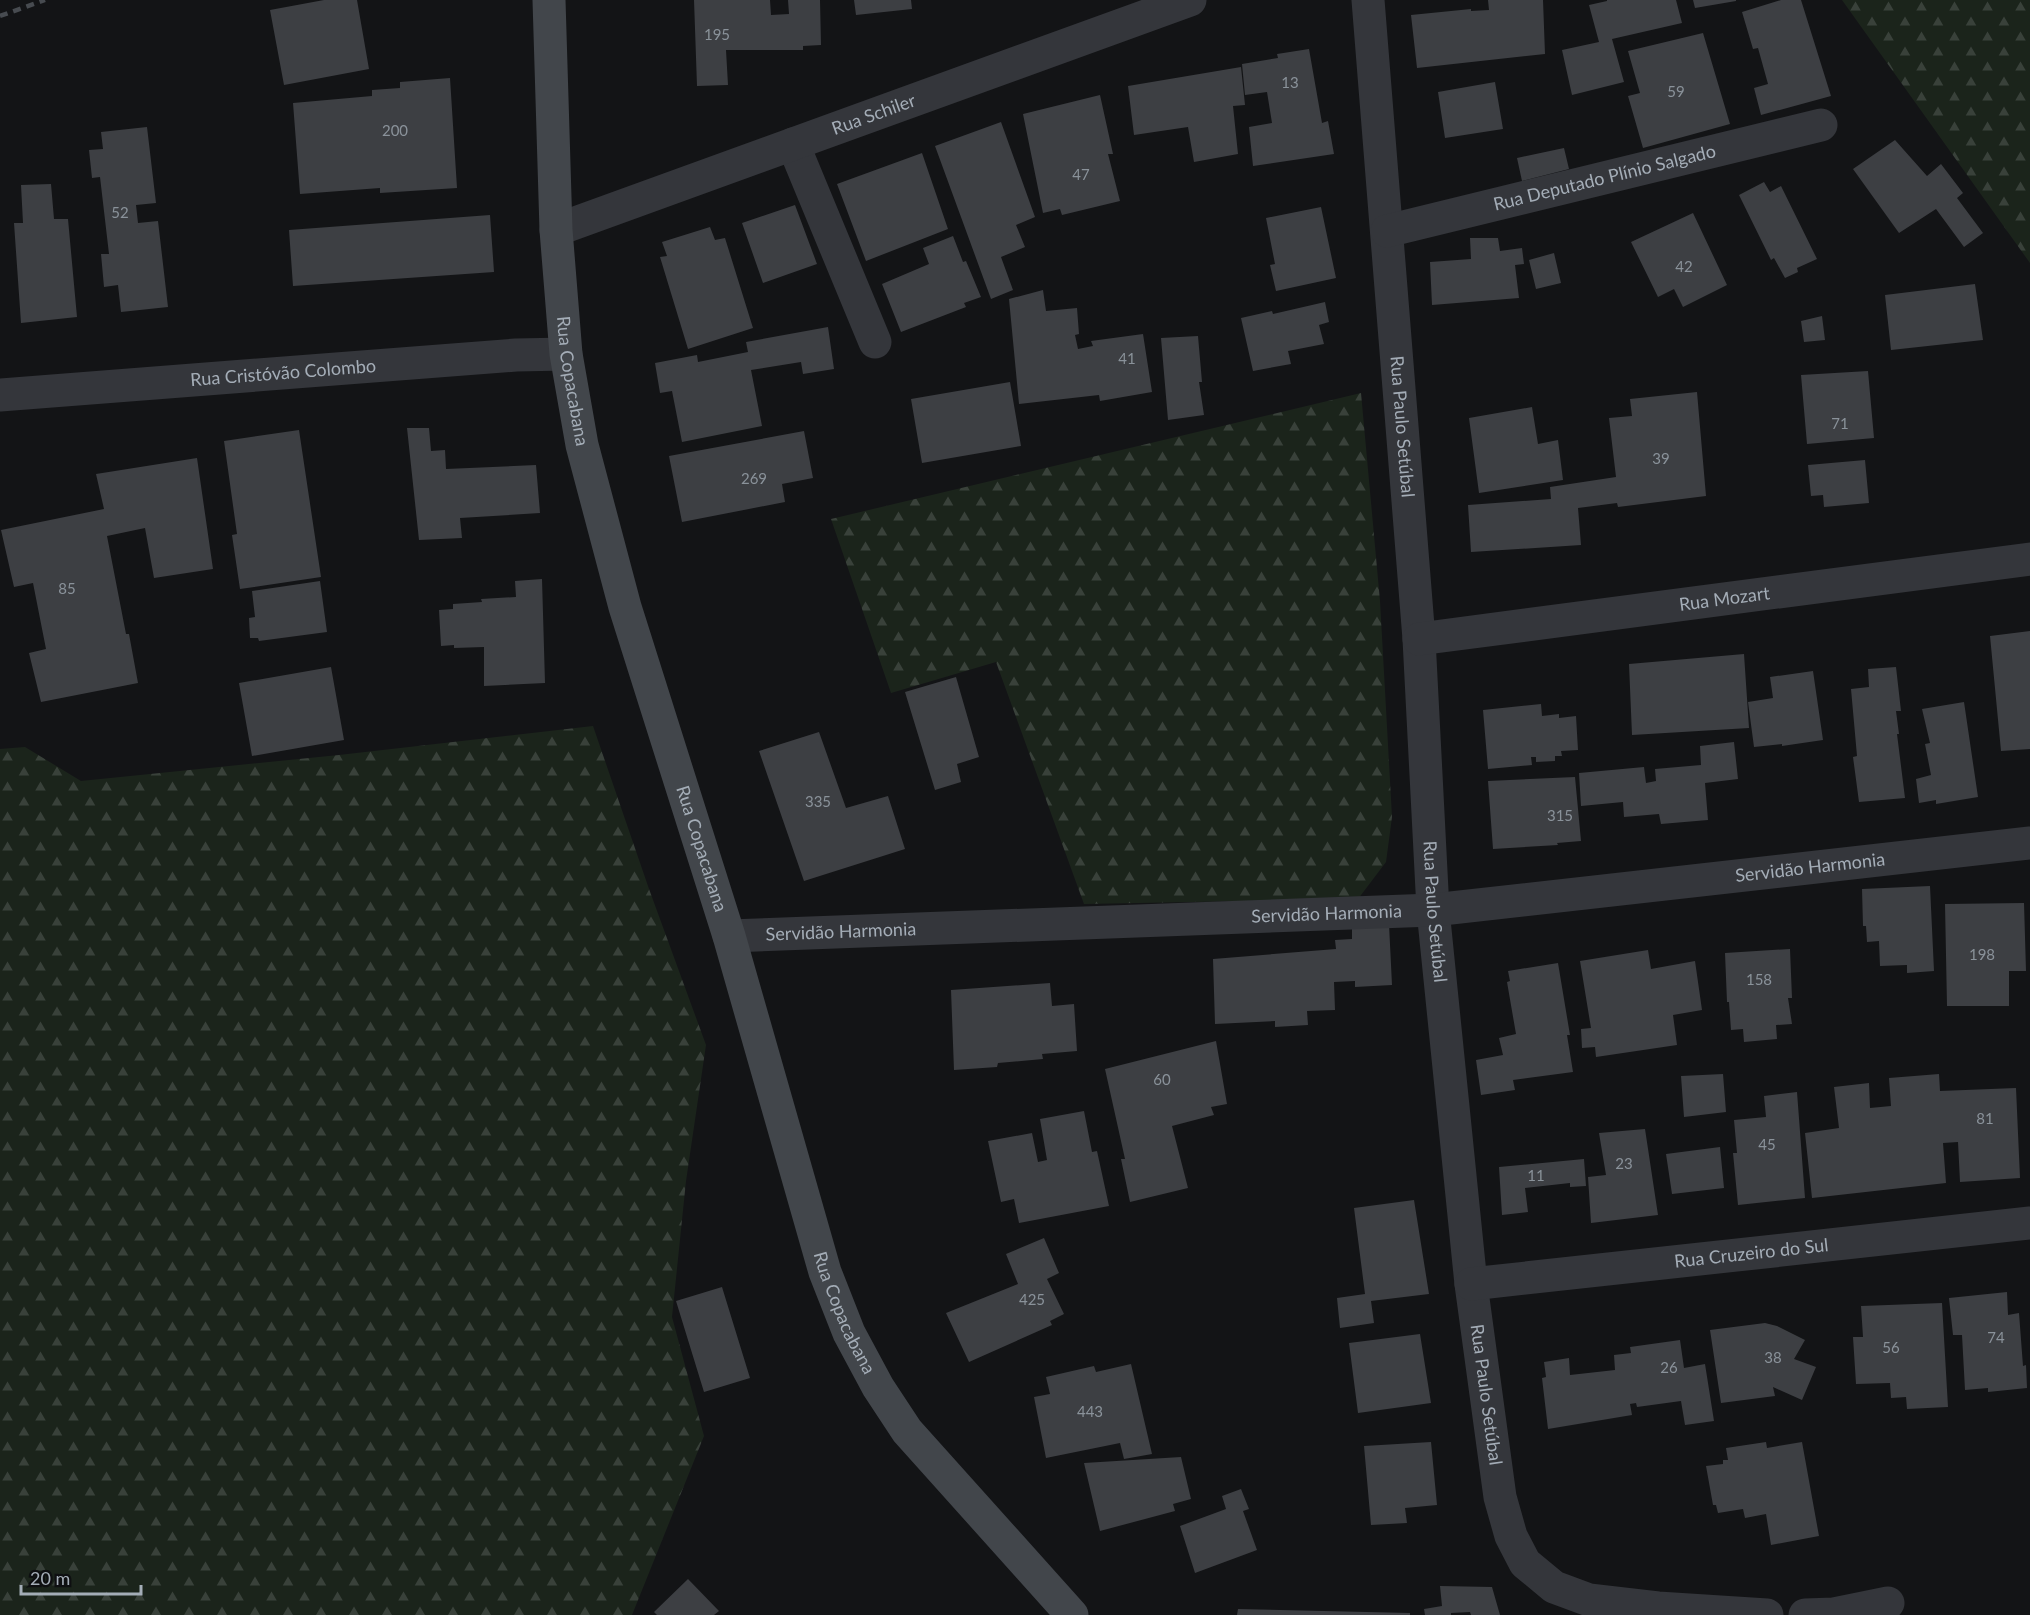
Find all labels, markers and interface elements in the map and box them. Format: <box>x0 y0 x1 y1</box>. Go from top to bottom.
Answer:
house number: 195 <box>704 25 730 43</box>
house number: 13 <box>1281 73 1299 91</box>
house number: 59 <box>1667 82 1685 100</box>
street label: Rua Schiler <box>828 88 919 139</box>
house number: 200 <box>382 121 408 139</box>
street label: Rua Deputado Plínio Salgado <box>1491 139 1718 215</box>
house number: 47 <box>1072 165 1090 183</box>
house number: 52 <box>111 203 129 221</box>
house number: 42 <box>1675 257 1693 275</box>
street label: Rua Copacabana <box>553 315 594 447</box>
house number: 41 <box>1118 349 1136 367</box>
street label: Rua Cristóvão Colombo <box>189 354 377 390</box>
street label: Rua Paulo Setúbal <box>1386 355 1420 498</box>
house number: 71 <box>1831 414 1849 432</box>
house number: 39 <box>1652 449 1670 467</box>
house number: 269 <box>741 469 767 487</box>
house number: 85 <box>58 579 76 597</box>
street label: Rua Mozart <box>1678 581 1771 615</box>
street label: Rua Copacabana <box>672 782 733 914</box>
house number: 335 <box>805 792 831 810</box>
house number: 315 <box>1547 806 1573 824</box>
street label: Rua Paulo Setúbal <box>1419 840 1452 983</box>
street label: Servidão Harmonia <box>1734 847 1886 886</box>
street label: Servidão Harmonia <box>1251 899 1402 927</box>
street label: Servidão Harmonia <box>765 917 917 945</box>
house number: 198 <box>1969 945 1995 963</box>
house number: 158 <box>1746 970 1772 988</box>
house number: 60 <box>1153 1070 1171 1088</box>
house number: 81 <box>1976 1109 1994 1127</box>
house number: 45 <box>1758 1135 1776 1153</box>
house number: 23 <box>1615 1154 1633 1172</box>
house number: 11 <box>1527 1166 1545 1184</box>
street label: Rua Cruzeiro do Sul <box>1673 1233 1829 1272</box>
street label: Rua Copacabana <box>810 1249 881 1377</box>
house number: 425 <box>1019 1290 1045 1308</box>
street label: Rua Paulo Setúbal <box>1467 1323 1508 1466</box>
house number: 74 <box>1987 1328 2005 1346</box>
house number: 56 <box>1882 1338 1900 1356</box>
house number: 38 <box>1764 1348 1782 1366</box>
house number: 26 <box>1660 1358 1678 1376</box>
house number: 443 <box>1077 1402 1103 1420</box>
scale bar <box>21 1558 141 1596</box>
text: 20 m <box>30 1567 70 1589</box>

